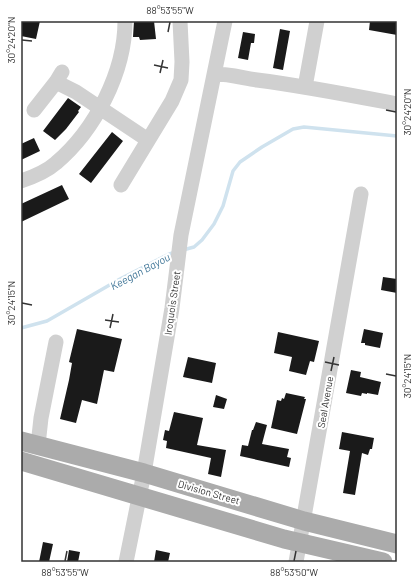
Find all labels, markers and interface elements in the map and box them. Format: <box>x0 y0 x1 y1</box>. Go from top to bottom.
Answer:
text: 88°53'55"W <box>146 4 194 16</box>
text: 30°24'20"N <box>5 16 17 64</box>
text: 30°24'20"N <box>401 88 413 136</box>
water label: Keegan Bayou <box>108 250 172 292</box>
street label: Iroquois Street <box>162 270 182 336</box>
text: 30°24'15"N <box>5 281 17 325</box>
text: 30°24'15"N <box>401 354 413 398</box>
street label: Seal Avenue <box>315 375 335 429</box>
street label: Division Street <box>177 477 242 507</box>
text: 88°53'55"W <box>41 566 89 578</box>
text: 88°53'50"W <box>270 566 318 578</box>

